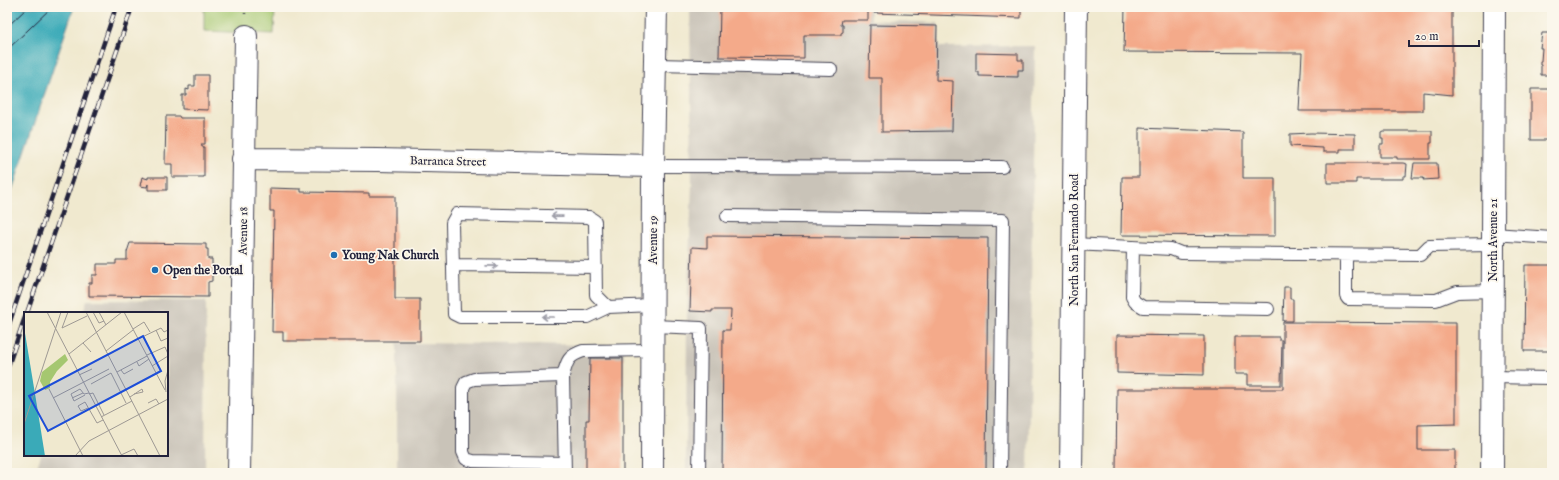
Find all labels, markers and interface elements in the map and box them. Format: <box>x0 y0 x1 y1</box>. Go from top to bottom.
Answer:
scale bar <box>1409 22 1479 48</box>
text: 20 m <box>1415 29 1438 44</box>
street label: Barranca Street <box>410 153 486 170</box>
street label: North San Fernando Road <box>1067 173 1082 306</box>
street label: North Avenue 21 <box>1486 198 1501 282</box>
street label: Avenue 18 <box>236 206 251 256</box>
one-way arrow <box>551 212 564 220</box>
street label: Avenue 19 <box>646 216 661 266</box>
place label: Young Nak Church <box>342 248 440 264</box>
marker: Young Nak Church <box>329 250 339 260</box>
one-way arrow <box>485 262 498 270</box>
place label: Open the Portal <box>163 263 243 279</box>
marker: Open the Portal <box>150 265 160 275</box>
inset map <box>24 312 168 456</box>
one-way arrow <box>542 313 555 321</box>

